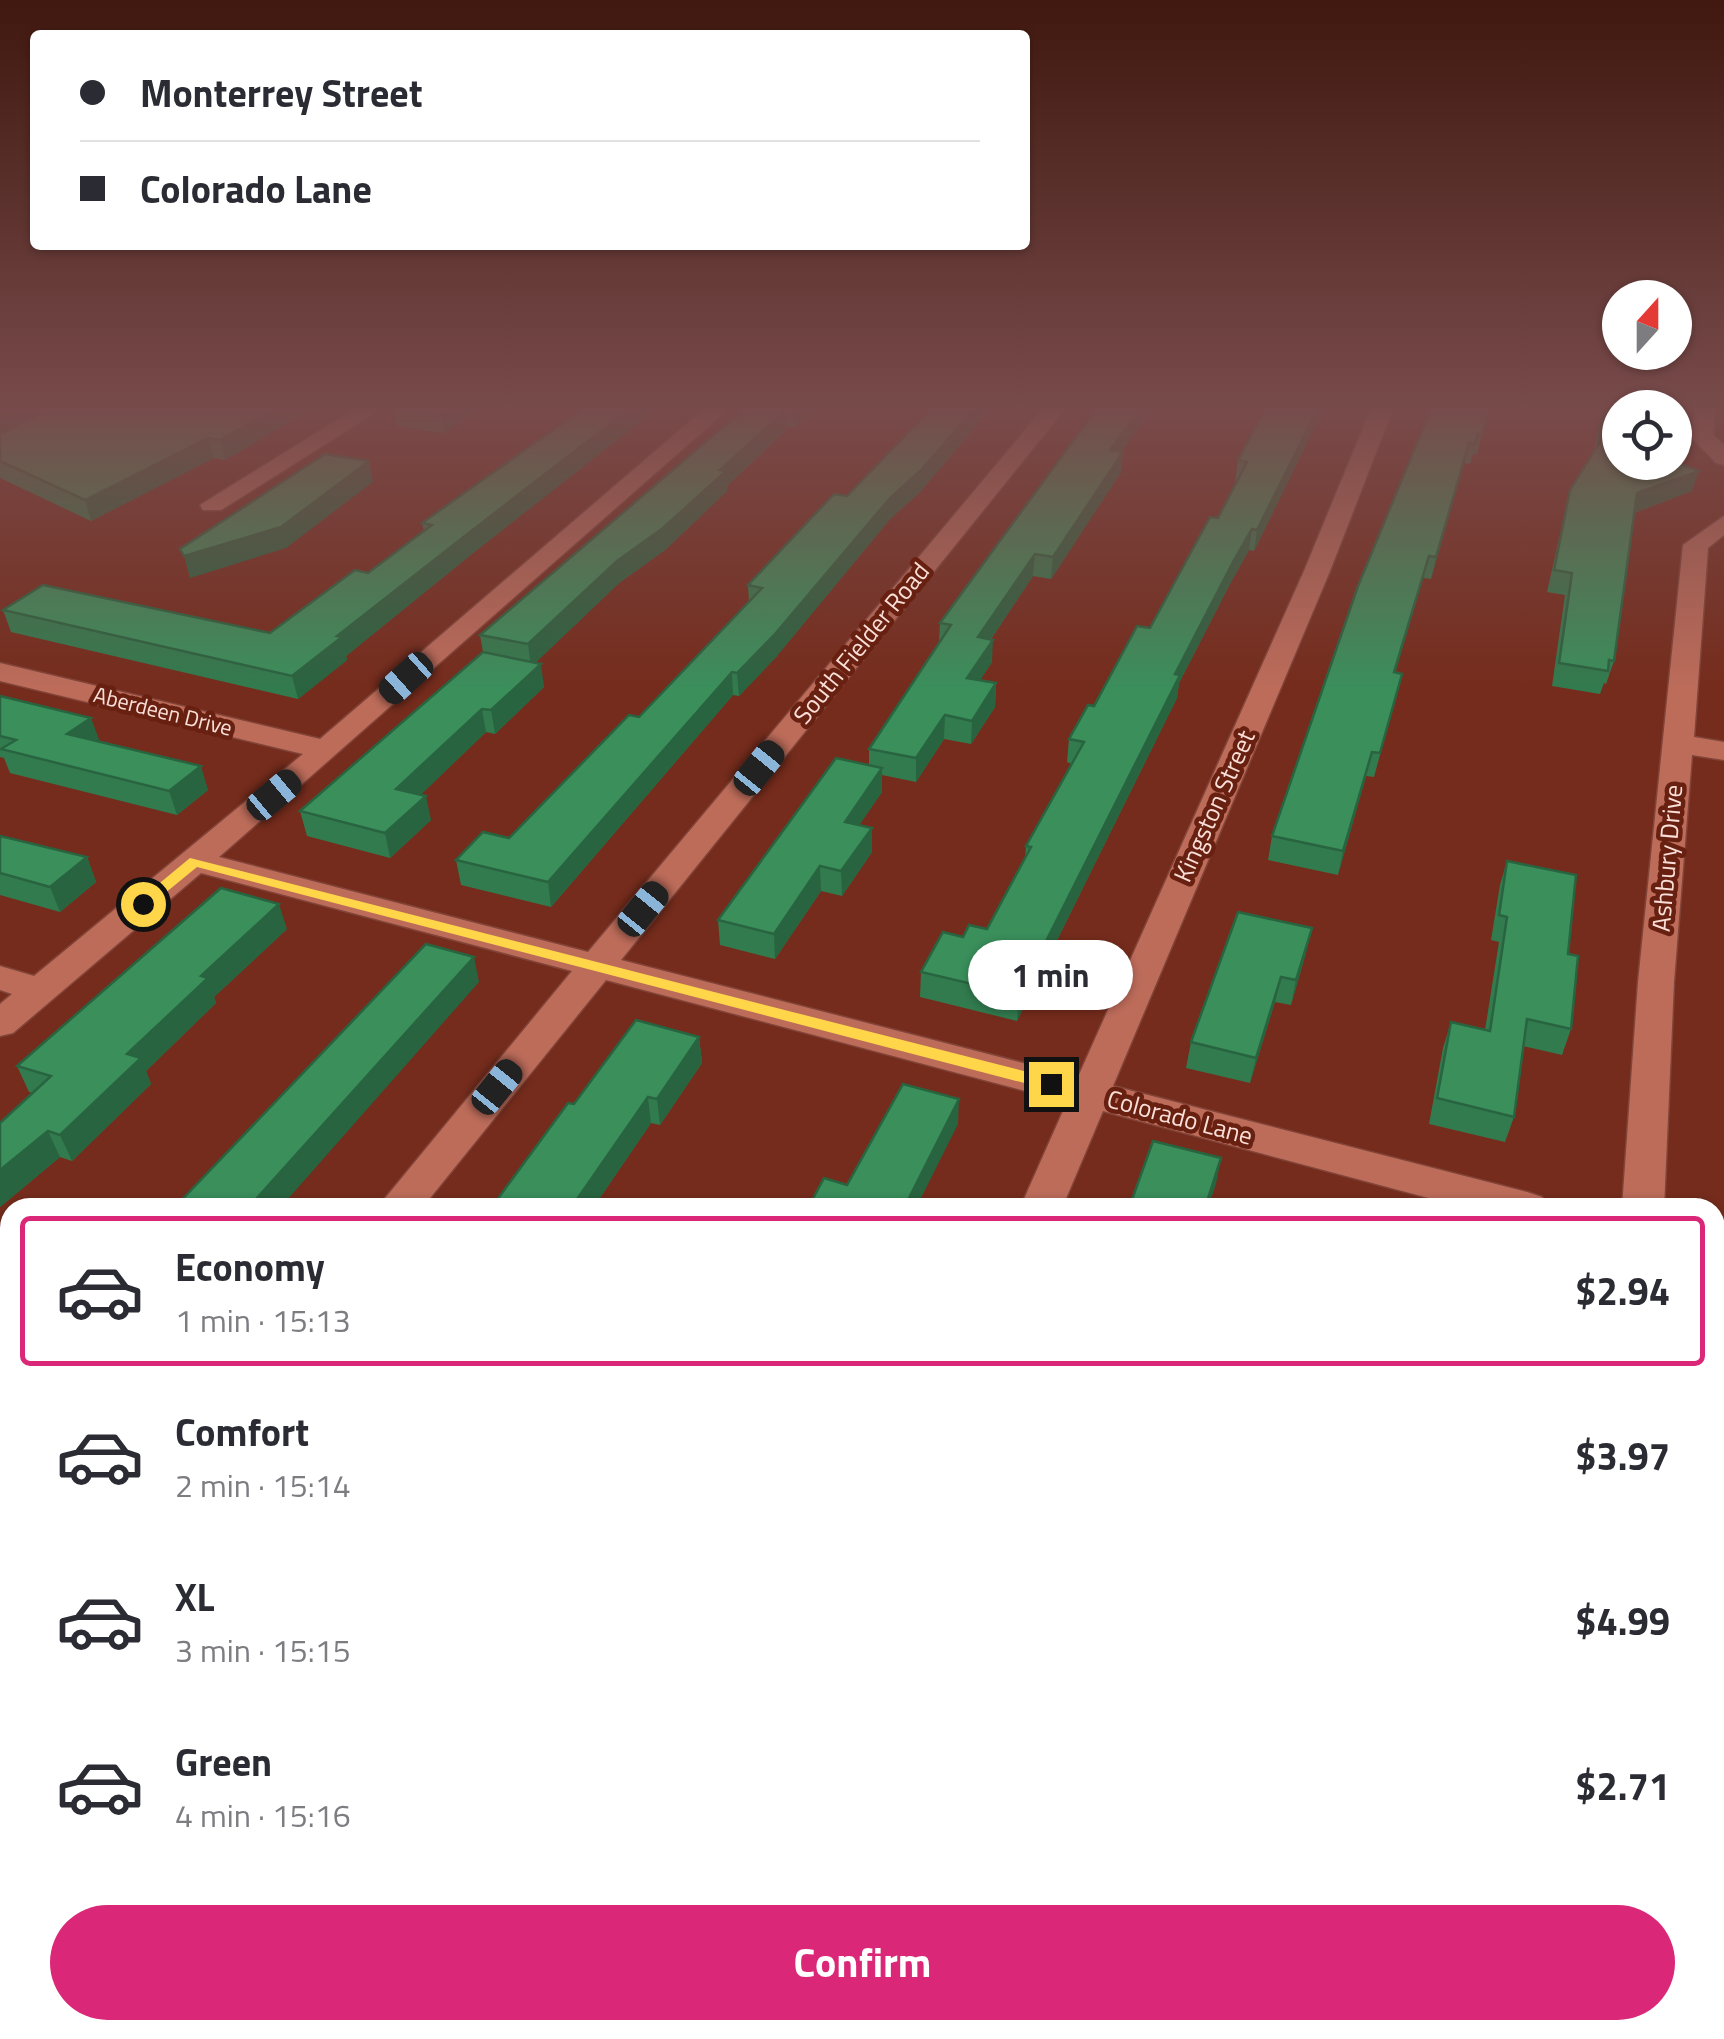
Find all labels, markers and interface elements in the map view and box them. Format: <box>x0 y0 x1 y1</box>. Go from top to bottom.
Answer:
text: Monterrey Street <box>140 64 423 122</box>
text: Colorado Lane <box>140 160 372 218</box>
north arrow <box>1602 280 1692 370</box>
map controls <box>1602 280 1692 480</box>
button: locate <box>1602 390 1692 480</box>
street label: South Fielder Road <box>784 554 938 732</box>
car <box>374 647 438 709</box>
street label: Aberdeen Drive <box>90 677 236 745</box>
street label: Kingston Street <box>1164 724 1265 888</box>
car <box>728 735 790 801</box>
car <box>241 764 307 826</box>
street label: Ashbury Drive <box>1642 783 1692 933</box>
car <box>612 876 674 942</box>
route start <box>121 882 166 927</box>
callout: 1 min <box>968 939 1134 1009</box>
text: 1 min <box>1012 951 1089 999</box>
car <box>466 1054 528 1120</box>
route end <box>1029 1062 1074 1107</box>
street label: Colorado Lane <box>1103 1079 1257 1155</box>
text: Economy <box>175 1238 325 1296</box>
icon: car <box>55 1246 145 1336</box>
text: $2.94 <box>1575 1262 1670 1320</box>
text: 1 min · 15:13 <box>175 1296 351 1344</box>
text: Comfort <box>175 1403 309 1461</box>
icon: car <box>55 1411 145 1501</box>
text: $3.97 <box>1575 1427 1670 1485</box>
text: 2 min · 15:14 <box>175 1461 351 1509</box>
text: XL <box>175 1568 215 1626</box>
icon: car <box>55 1576 145 1666</box>
text: $4.99 <box>1575 1592 1670 1650</box>
text: 3 min · 15:15 <box>175 1626 351 1674</box>
text: Green <box>175 1733 272 1791</box>
icon: car <box>55 1741 145 1831</box>
text: $2.71 <box>1575 1757 1670 1815</box>
text: 4 min · 15:16 <box>175 1791 351 1839</box>
button: Confirm <box>50 1905 1675 2020</box>

